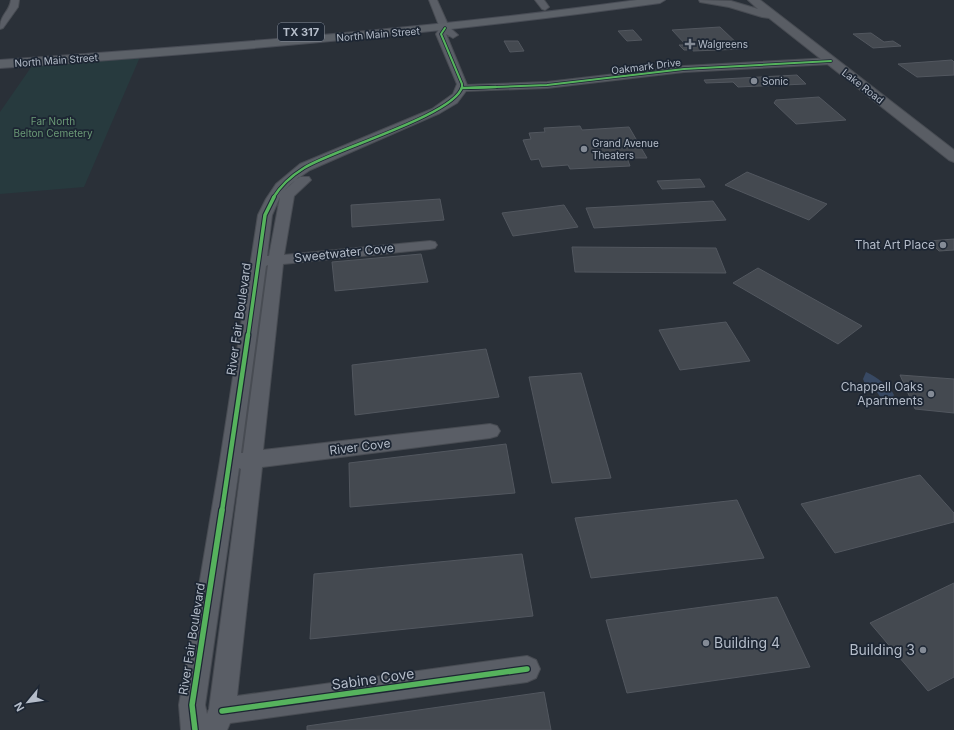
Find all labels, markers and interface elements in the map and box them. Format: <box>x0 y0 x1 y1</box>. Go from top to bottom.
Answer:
road number: TX 317 <box>278 23 324 41</box>
street label: North Main Street <box>336 24 421 44</box>
place label: Walgreens <box>698 38 748 50</box>
marker: Walgreens <box>685 39 695 49</box>
street label: North Main Street <box>14 51 99 69</box>
street label: Oakmark Drive <box>610 56 682 76</box>
street label: Lake Road <box>840 66 886 106</box>
place label: Sonic <box>762 75 789 87</box>
marker: Sonic <box>749 76 759 86</box>
park label: Far North Belton Cemetery <box>13 115 93 139</box>
place label: Grand Avenue Theaters <box>592 137 659 161</box>
marker: Grand Avenue Theaters <box>579 144 589 154</box>
place label: That Art Place <box>855 237 935 252</box>
street label: Sweetwater Cove <box>293 240 394 265</box>
marker: That Art Place <box>938 240 948 250</box>
street label: River Fair Boulevard <box>223 262 254 376</box>
place label: Chappell Oaks Apartments <box>841 379 923 408</box>
marker: Chappell Oaks Apartments <box>926 389 936 399</box>
street label: River Cove <box>329 435 391 458</box>
street label: River Fair Boulevard <box>175 582 208 696</box>
place label: Building 4 <box>714 634 780 651</box>
marker: Building 4 <box>701 638 711 648</box>
place label: Building 3 <box>849 641 915 658</box>
marker: Building 3 <box>918 645 928 655</box>
street label: Sabine Cove <box>331 664 415 693</box>
north arrow <box>8 682 48 722</box>
text: N <box>11 700 27 714</box>

